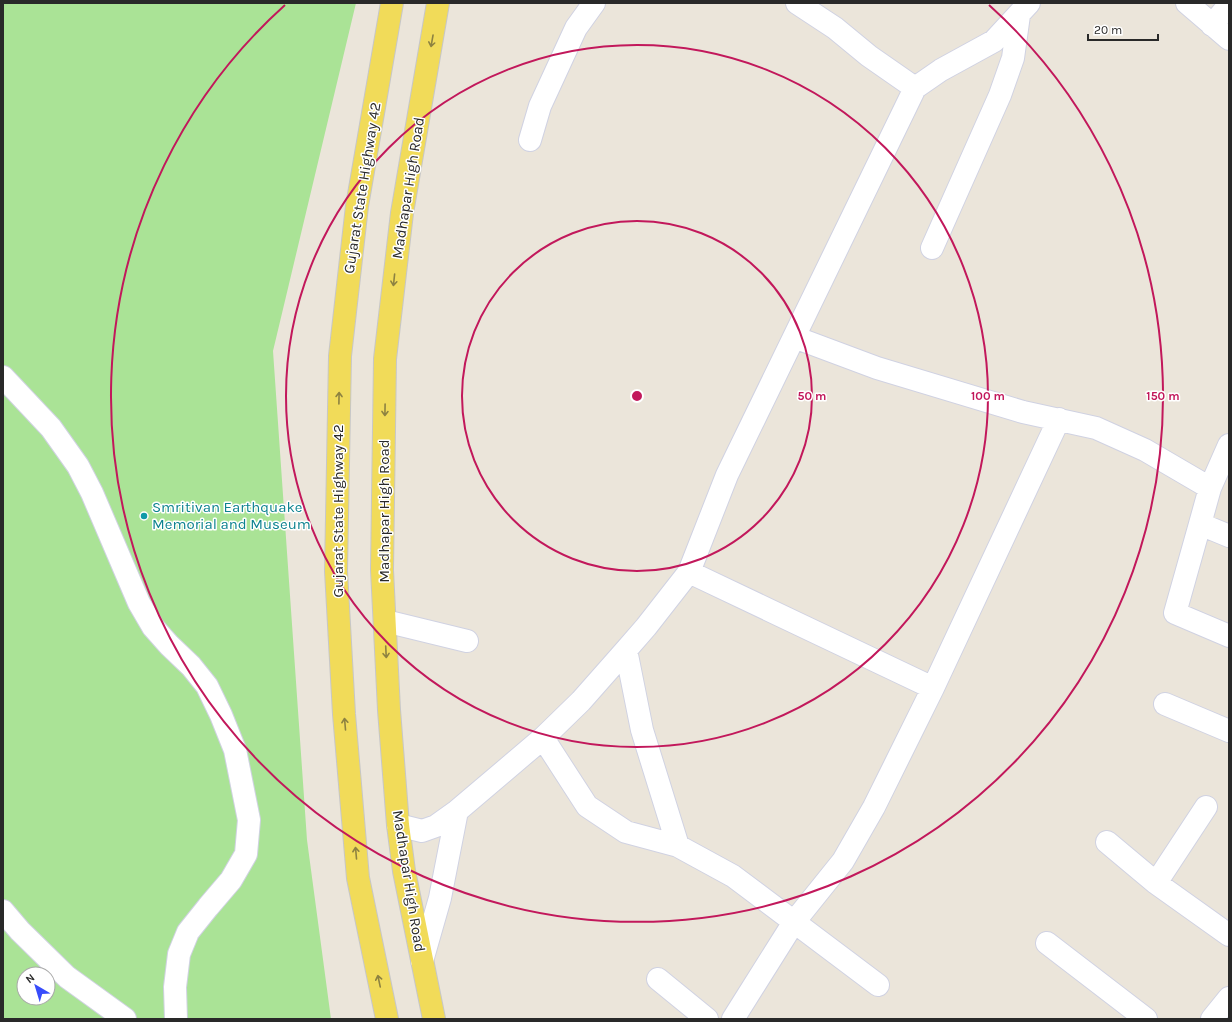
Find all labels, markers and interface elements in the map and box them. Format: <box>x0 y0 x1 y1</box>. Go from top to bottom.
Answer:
scale bar <box>1088 16 1158 42</box>
text: 20 m <box>1094 23 1122 37</box>
one-way arrow <box>428 35 436 48</box>
street label: Gujarat State Highway 42 <box>340 101 384 275</box>
street label: Madhapar High Road <box>388 116 428 260</box>
one-way arrow <box>391 273 398 286</box>
centre of rings <box>630 389 644 403</box>
text: 50 m <box>798 389 827 403</box>
text: 100 m <box>971 389 1005 403</box>
text: 150 m <box>1146 389 1180 403</box>
one-way arrow <box>335 392 343 405</box>
one-way arrow <box>381 403 388 416</box>
street label: Gujarat State Highway 42 <box>329 424 347 598</box>
street label: Madhapar High Road <box>375 439 393 583</box>
place label: Smritivan Earthquake Memorial and Museum <box>152 498 311 533</box>
marker: Smritivan Earthquake Memorial and Museum <box>139 511 149 521</box>
one-way arrow <box>383 645 390 658</box>
one-way arrow <box>341 718 348 731</box>
street label: Madhapar High Road <box>389 809 429 953</box>
one-way arrow <box>352 847 360 860</box>
north arrow <box>16 966 56 1006</box>
text: N <box>23 971 37 986</box>
one-way arrow <box>375 975 383 988</box>

